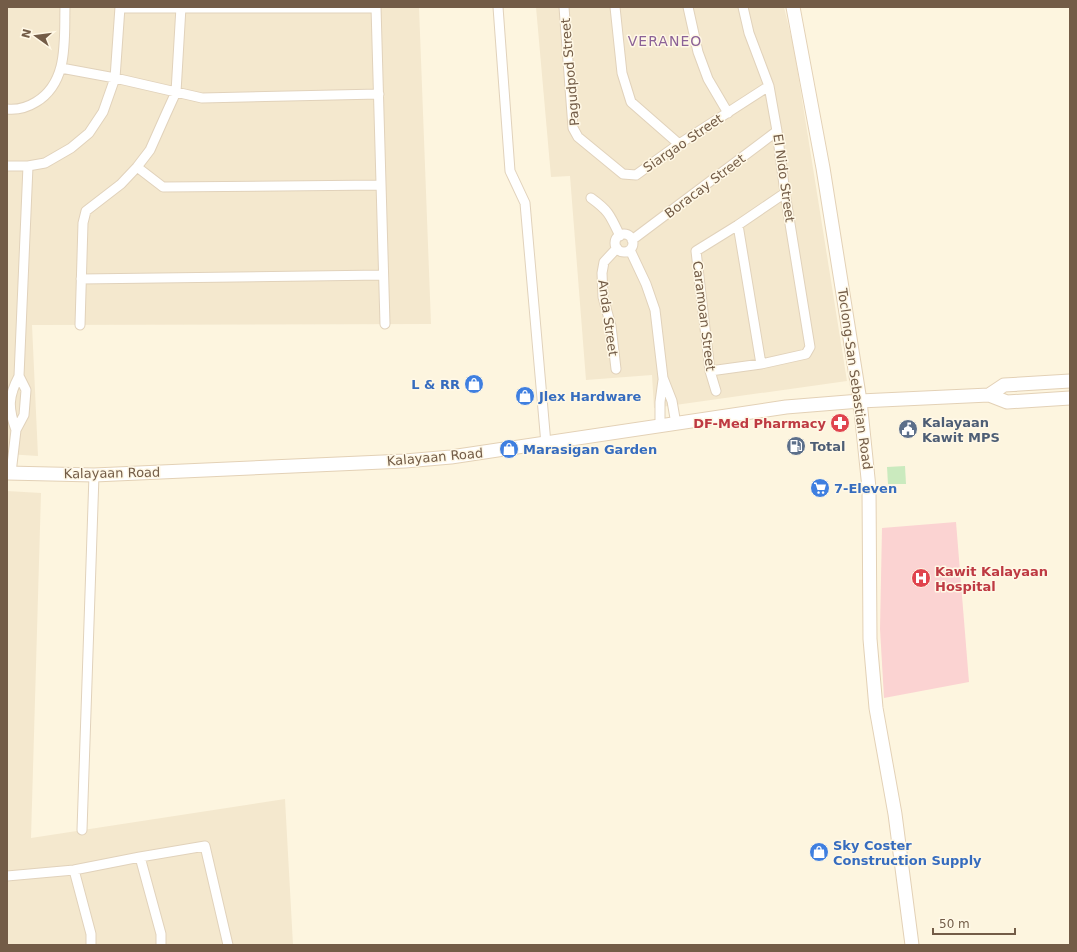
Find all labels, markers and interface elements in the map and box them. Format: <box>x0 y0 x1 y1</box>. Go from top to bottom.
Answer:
north arrow <box>16 16 56 56</box>
street label: Pagudpod Street <box>558 18 582 126</box>
text: N <box>19 28 34 40</box>
district label: VERANEO <box>628 33 702 49</box>
street label: Siargao Street <box>640 111 726 175</box>
street label: El Nido Street <box>770 133 798 223</box>
street label: Boracay Street <box>662 151 748 221</box>
street label: Caramoan Street <box>690 260 718 372</box>
street label: Anda Street <box>595 279 621 357</box>
street label: Toclong-San Sebastian Road <box>835 286 875 471</box>
shop icon: L & RR <box>463 373 485 395</box>
place label: L & RR <box>411 377 460 392</box>
shop icon: Jlex Hardware <box>514 385 536 407</box>
place label: Jlex Hardware <box>538 389 642 404</box>
pharmacy icon: DF-Med Pharmacy <box>829 412 851 434</box>
place label: Kalayaan Kawit MPS <box>922 415 1000 445</box>
place label: DF-Med Pharmacy <box>693 416 827 431</box>
public building icon: Kalayaan Kawit MPS <box>897 418 919 440</box>
fuel station icon: Total <box>785 435 807 457</box>
shop icon: Marasigan Garden <box>498 438 520 460</box>
place label: Total <box>810 439 846 454</box>
place label: Marasigan Garden <box>523 442 657 457</box>
street label: Kalayaan Road <box>386 445 484 469</box>
street label: Kalayaan Road <box>64 465 160 481</box>
supermarket icon: 7-Eleven <box>809 477 831 499</box>
place label: 7-Eleven <box>834 481 897 496</box>
place label: Kawit Kalayaan Hospital <box>935 564 1048 594</box>
hospital icon: Kawit Kalayaan Hospital <box>910 567 932 589</box>
place label: Sky Coster Construction Supply <box>833 838 982 868</box>
shop icon: Sky Coster Construction Supply <box>808 841 830 863</box>
scale bar <box>933 910 1015 936</box>
text: 50 m <box>939 917 970 931</box>

